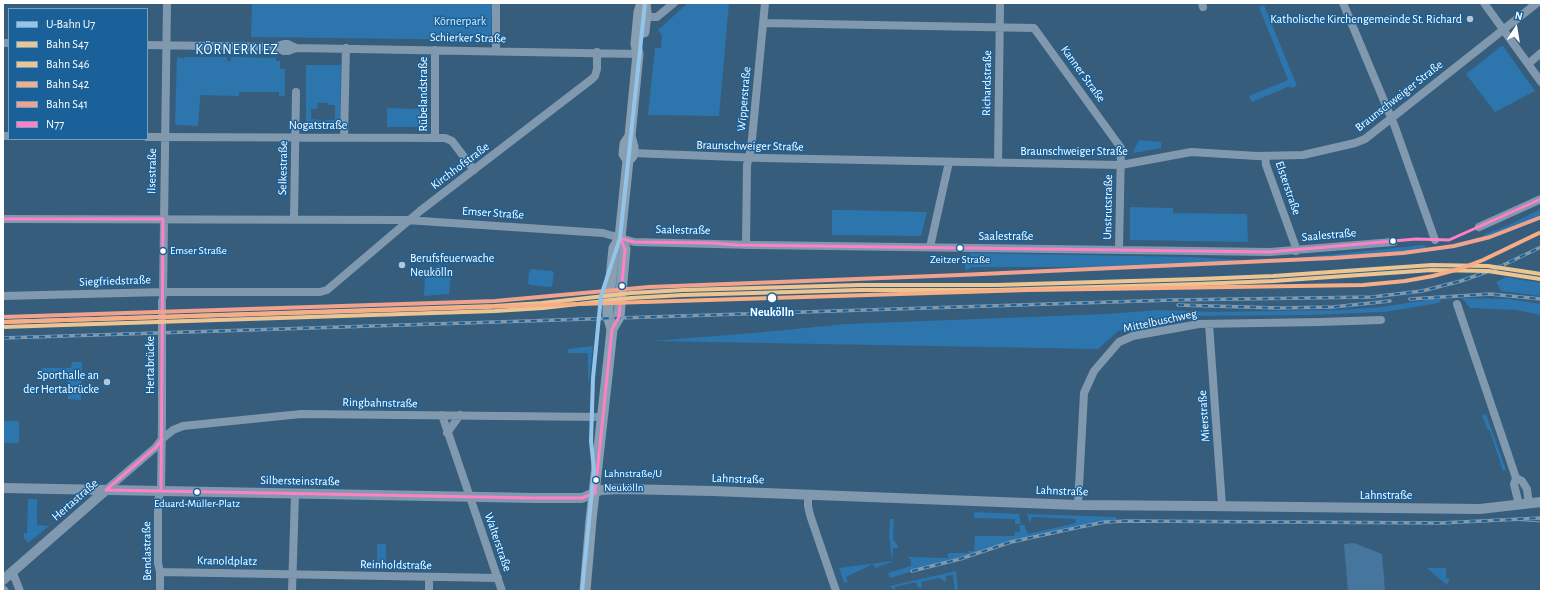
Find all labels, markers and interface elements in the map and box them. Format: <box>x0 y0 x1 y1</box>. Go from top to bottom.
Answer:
legend <box>8 8 148 140</box>
north arrow <box>1496 8 1536 48</box>
text: N <box>1514 10 1523 22</box>
place label: Katholische Kirchengemeinde St. Richard <box>1270 12 1462 26</box>
park label: Körnerpark <box>434 14 486 28</box>
marker: Katholische Kirchengemeinde St. Richard <box>1465 14 1475 24</box>
text: U-Bahn U7 <box>46 18 95 30</box>
street label: Schierker Straße <box>430 30 506 46</box>
text: Bahn S47 <box>46 38 89 50</box>
district label: KÖRNERKIEZ <box>195 42 279 58</box>
street label: Kanner Straße <box>1058 43 1108 105</box>
street label: Richardstraße <box>979 50 995 116</box>
street label: Rübelandstraße <box>416 57 430 131</box>
street label: Braunschweiger Straße <box>1352 57 1446 135</box>
text: Bahn S46 <box>46 58 89 70</box>
street label: Wipperstraße <box>734 66 754 132</box>
text: Bahn S42 <box>46 78 89 90</box>
text: Bahn S41 <box>46 98 88 110</box>
text: N77 <box>46 118 64 130</box>
street label: Nogatstraße <box>289 118 347 132</box>
street label: Braunschweiger Straße <box>696 138 804 154</box>
street label: Kirchhofstraße <box>428 139 492 193</box>
street label: Selkestraße <box>275 141 291 195</box>
street label: Braunschweiger Straße <box>1020 144 1128 158</box>
street label: Ilsestraße <box>144 148 160 194</box>
street label: Elsterstraße <box>1272 159 1304 217</box>
street label: Unstrutstraße <box>1100 174 1116 240</box>
street label: Emser Straße <box>462 204 524 222</box>
street label: Saalestraße <box>656 222 710 238</box>
street label: Saalestraße <box>1301 225 1357 245</box>
street label: Saalestraße <box>979 229 1033 243</box>
unlabelled marker <box>1388 236 1398 246</box>
marker: Zeitzer Straße <box>955 243 965 253</box>
place label: Emser Straße <box>170 244 227 258</box>
marker: Emser Straße <box>158 246 168 256</box>
place label: Berufsfeuerwache Neukölln <box>410 251 494 279</box>
place label: Zeitzer Straße <box>930 253 990 267</box>
marker: Berufsfeuerwache Neukölln <box>397 260 407 270</box>
street label: Siegfriedstraße <box>79 273 151 289</box>
unlabelled marker <box>617 281 627 291</box>
marker: Neukölln <box>766 292 778 304</box>
place label: Neukölln <box>750 305 794 319</box>
street label: Mittelbuschweg <box>1122 306 1198 336</box>
street label: Hertabrücke <box>143 336 157 394</box>
place label: Sporthalle an der Hertabrücke <box>23 368 99 396</box>
marker: Sporthalle an der Hertabrücke <box>102 377 112 387</box>
street label: Mierstraße <box>1195 390 1213 442</box>
street label: Ringbahnstraße <box>342 395 418 411</box>
place label: Lahnstraße/U Neukölln <box>604 467 662 493</box>
street label: Lahnstraße <box>711 471 765 487</box>
street label: Silbersteinstraße <box>260 473 340 489</box>
marker: Lahnstraße/U Neukölln <box>591 475 601 485</box>
street label: Hertastraße <box>49 476 101 524</box>
street label: Lahnstraße <box>1035 483 1089 499</box>
marker: Eduard-Müller-Platz <box>192 487 202 497</box>
street label: Lahnstraße <box>1360 488 1412 502</box>
place label: Eduard-Müller-Platz <box>154 497 240 511</box>
street label: Walterstraße <box>481 511 515 573</box>
street label: Bendastraße <box>139 521 155 581</box>
street label: Kranoldplatz <box>197 553 257 569</box>
street label: Reinholdstraße <box>360 557 432 573</box>

